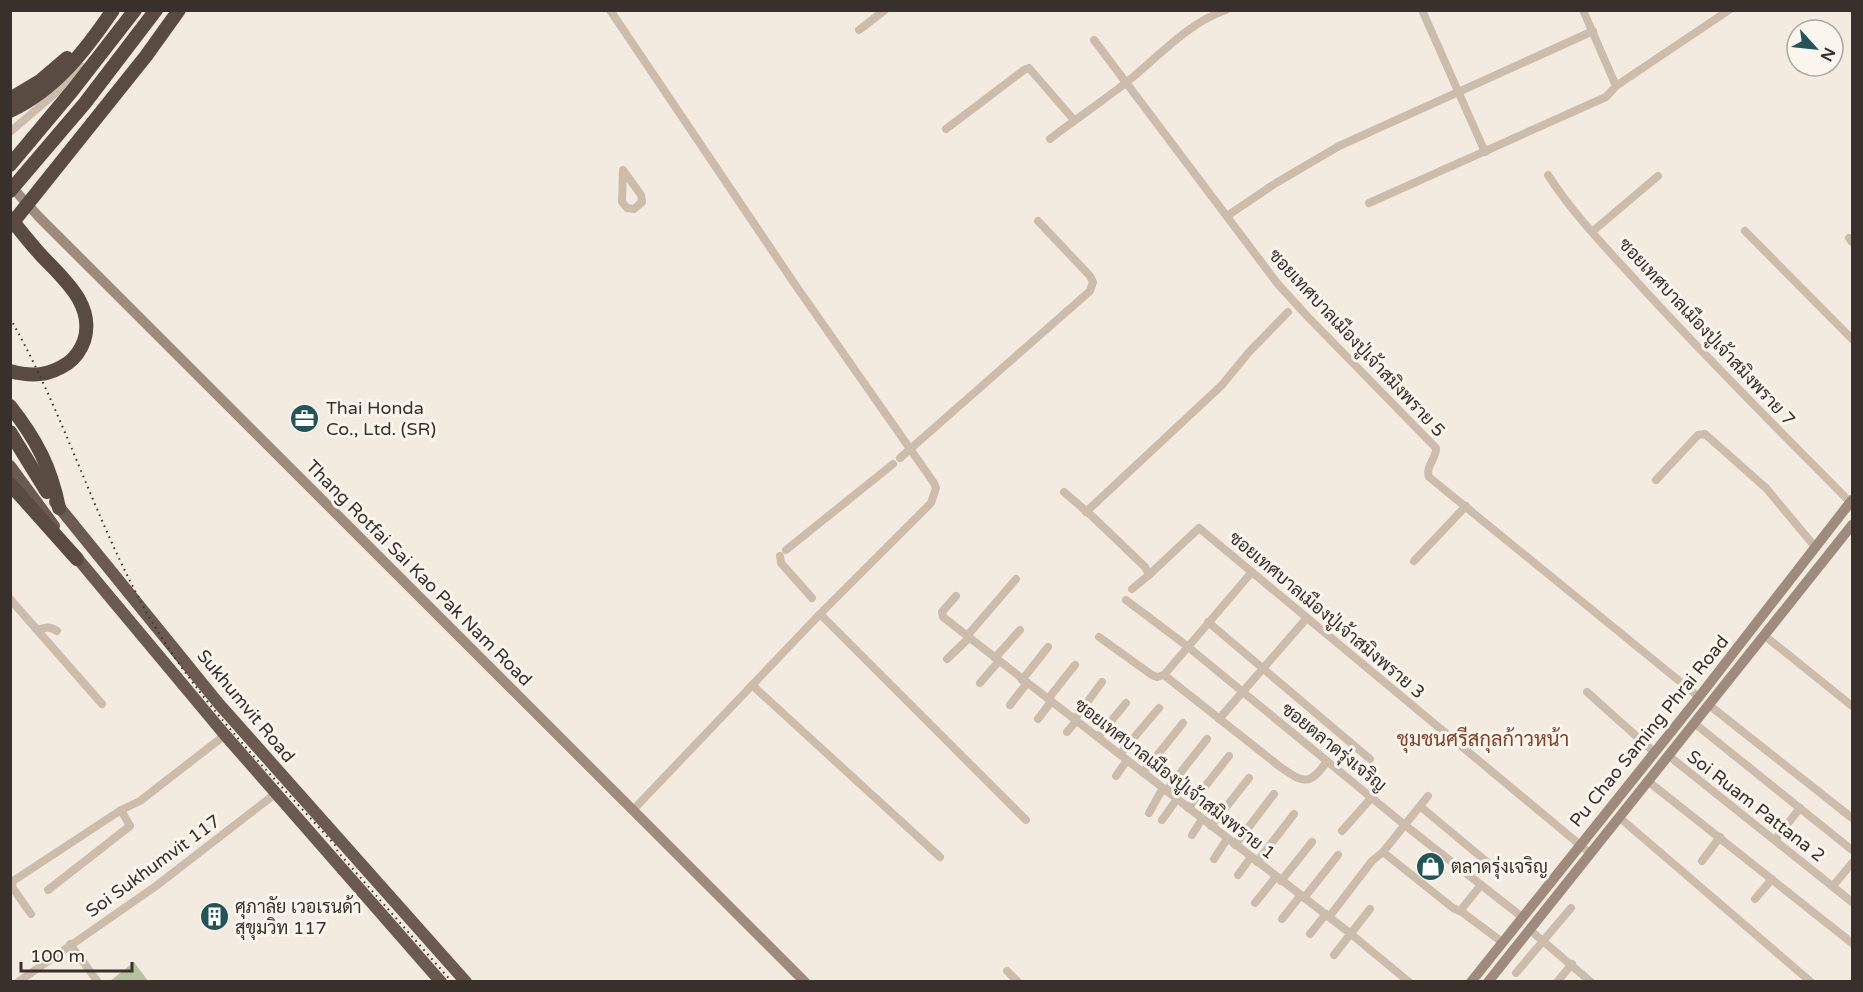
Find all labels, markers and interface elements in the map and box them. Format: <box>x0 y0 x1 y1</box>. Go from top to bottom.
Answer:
north arrow <box>1785 18 1845 78</box>
text: N <box>1816 44 1839 65</box>
street label: ซอยเทศบาลเมืองปู่เจ้าสมิงพราย 7 <box>1613 233 1801 432</box>
street label: ซอยเทศบาลเมืองปู่เจ้าสมิงพราย 5 <box>1263 244 1451 443</box>
place label: Thai Honda Co., Ltd. (SR) <box>326 397 436 440</box>
office icon: Thai Honda Co., Ltd. (SR) <box>289 402 321 434</box>
street label: Thang Rotfai Sai Kao Pak Nam Road <box>301 455 537 691</box>
street label: ซอยเทศบาลเมืองปู่เจ้าสมิงพราย 3 <box>1223 526 1430 705</box>
street label: Pu Chao Saming Phrai Road <box>1565 631 1733 831</box>
street label: Sukhumvit Road <box>192 645 300 767</box>
street label: ซอยเทศบาลเมืองปู่เจ้าสมิงพราย 1 <box>1069 693 1280 866</box>
street label: ซอยตลาดรุ่งเจริญ <box>1276 697 1392 797</box>
district label: ชุมชนศรีสกุลก้าวหน้า <box>1397 726 1569 753</box>
street label: Soi Ruam Pattana 2 <box>1683 745 1829 867</box>
street label: Soi Sukhumvit 117 <box>82 810 224 922</box>
shop icon: ตลาดรุ่งเจริญ <box>1414 851 1446 883</box>
place label: ตลาดรุ่งเจริญ <box>1451 855 1548 879</box>
place label: ศุภาลัย เวอเรนด้า สุขุมวิท 117 <box>235 895 362 940</box>
building icon: ศุภาลัย เวอเรนด้า สุขุมวิท 117 <box>198 901 230 933</box>
scale bar <box>21 935 132 973</box>
text: 100 m <box>30 945 85 967</box>

